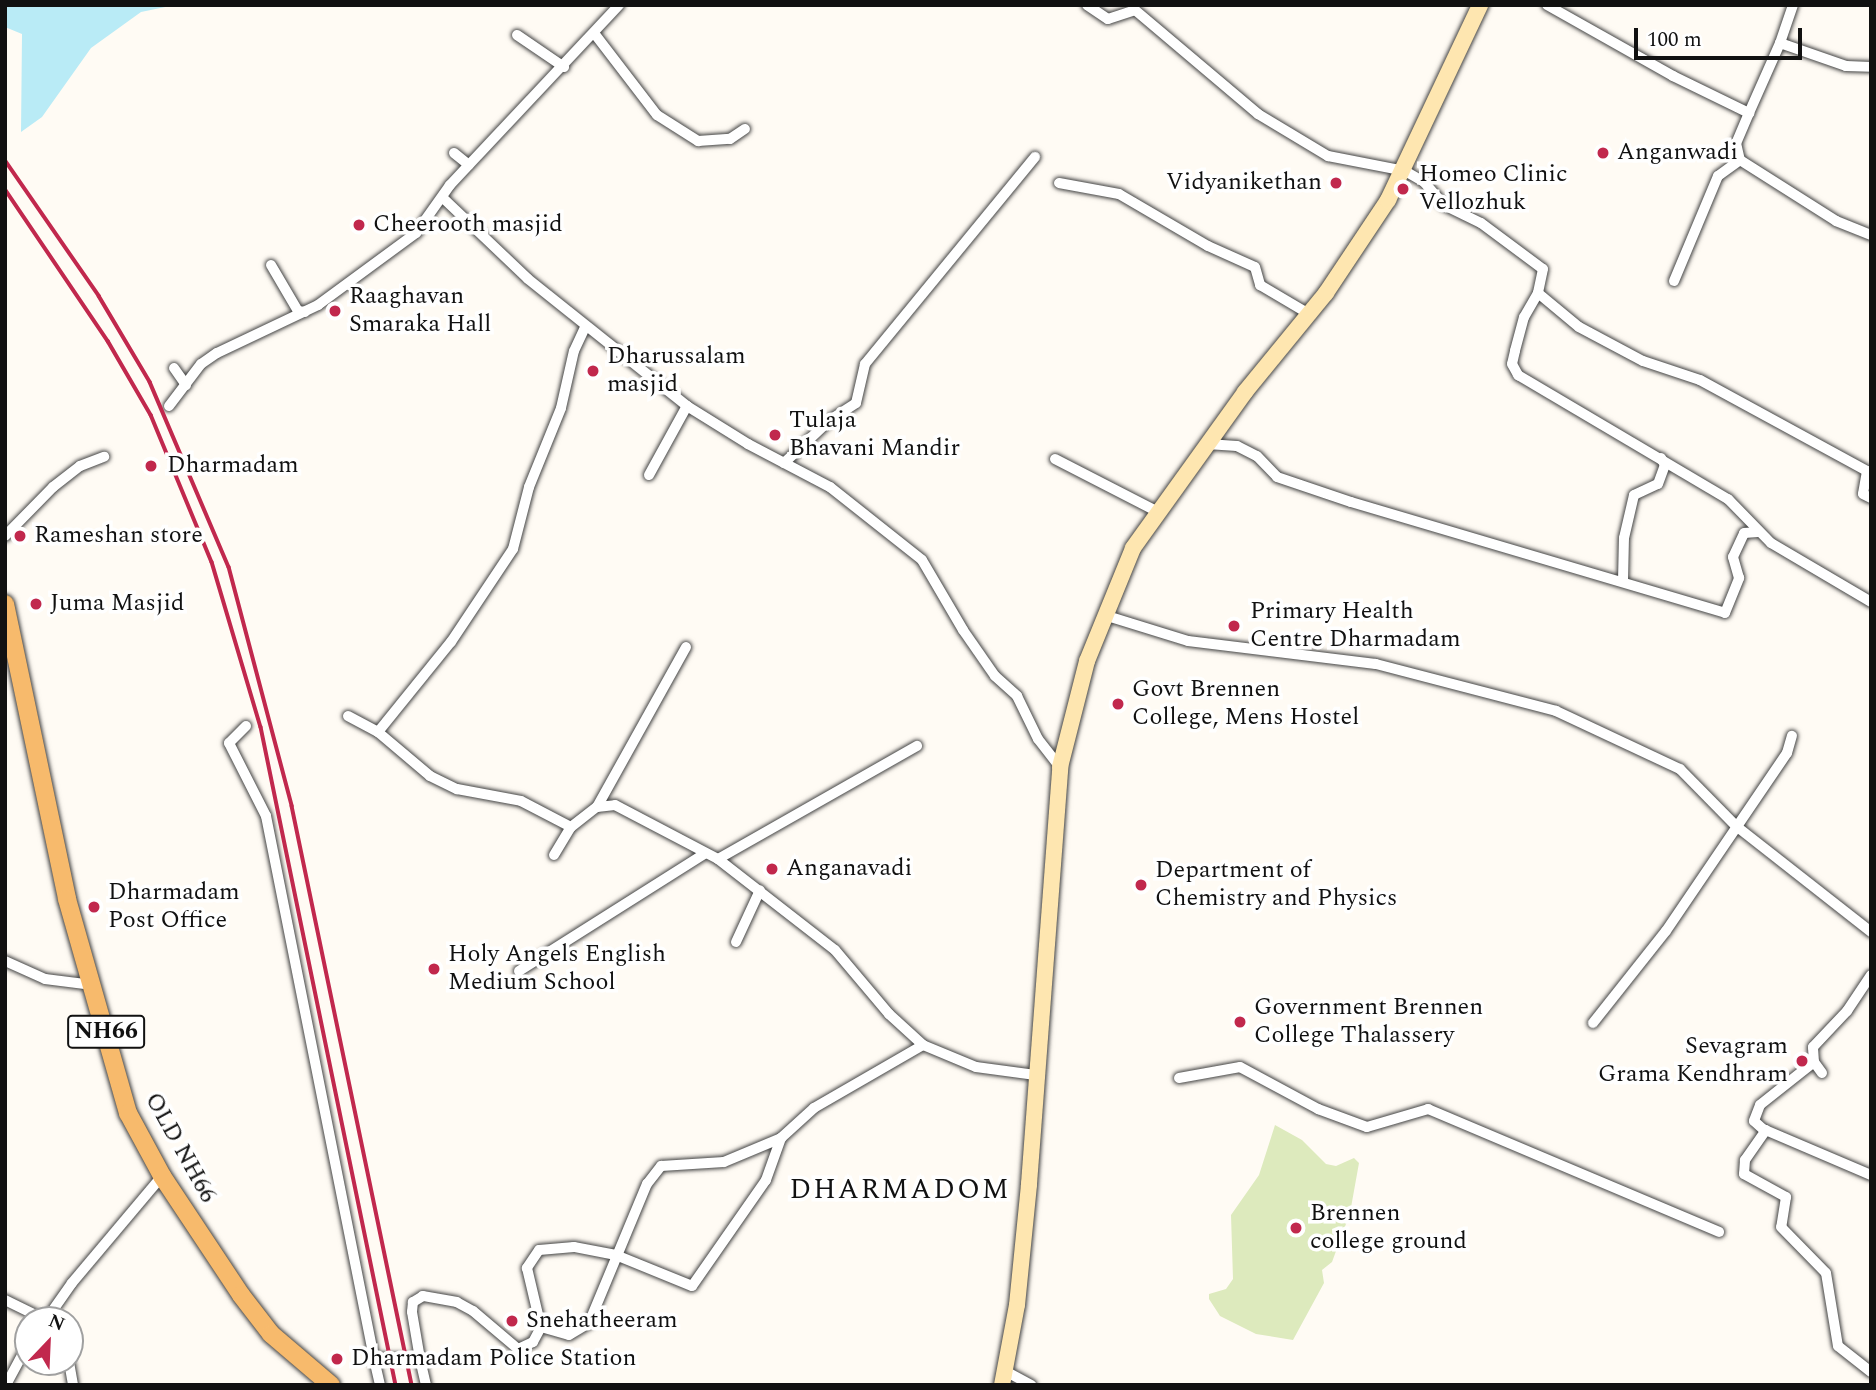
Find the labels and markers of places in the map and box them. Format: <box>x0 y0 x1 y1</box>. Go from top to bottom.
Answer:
place label: Anganwadi <box>1617 139 1738 167</box>
marker: Anganwadi <box>1595 145 1611 161</box>
place label: Homeo Clinic Vellozhuk <box>1419 161 1567 217</box>
place label: Vidyanikethan <box>1166 169 1322 197</box>
marker: Vidyanikethan <box>1328 175 1344 191</box>
marker: Homeo Clinic Vellozhuk <box>1393 179 1413 199</box>
place label: Cheerooth masjid <box>373 211 563 239</box>
marker: Cheerooth masjid <box>351 217 367 233</box>
place label: Raaghavan Smaraka Hall <box>349 283 491 339</box>
marker: Raaghavan Smaraka Hall <box>327 303 343 319</box>
place label: Dharussalam masjid <box>607 343 746 399</box>
marker: Dharussalam masjid <box>585 363 601 379</box>
place label: Tulaja Bhavani Mandir <box>789 407 960 463</box>
marker: Tulaja Bhavani Mandir <box>767 427 783 443</box>
place label: Dharmadam <box>167 452 299 480</box>
marker: Dharmadam <box>141 456 161 476</box>
place label: Rameshan store <box>34 522 203 550</box>
marker: Rameshan store <box>12 528 28 544</box>
place label: Juma Masjid <box>50 590 184 618</box>
marker: Juma Masjid <box>28 596 44 612</box>
place label: Primary Health Centre Dharmadam <box>1250 598 1461 654</box>
marker: Primary Health Centre Dharmadam <box>1224 616 1244 636</box>
place label: Govt Brennen College, Mens Hostel <box>1132 676 1359 732</box>
marker: Govt Brennen College, Mens Hostel <box>1110 696 1126 712</box>
place label: Anganavadi <box>786 855 912 883</box>
place label: Department of Chemistry and Physics <box>1155 857 1397 913</box>
marker: Anganavadi <box>764 861 780 877</box>
marker: Department of Chemistry and Physics <box>1133 877 1149 893</box>
place label: Dharmadam Post Office <box>108 879 240 935</box>
marker: Dharmadam Post Office <box>86 899 102 915</box>
place label: Holy Angels English Medium School <box>448 941 666 997</box>
marker: Holy Angels English Medium School <box>426 961 442 977</box>
place label: Government Brennen College Thalassery <box>1254 994 1483 1050</box>
marker: Government Brennen College Thalassery <box>1232 1014 1248 1030</box>
place label: Sevagram Grama Kendhram <box>1598 1033 1788 1089</box>
marker: Sevagram Grama Kendhram <box>1794 1053 1810 1069</box>
place label: Brennen college ground <box>1310 1200 1467 1256</box>
marker: Brennen college ground <box>1288 1220 1304 1236</box>
place label: Snehatheeram <box>526 1307 678 1335</box>
marker: Snehatheeram <box>504 1313 520 1329</box>
place label: Dharmadam Police Station <box>351 1345 636 1373</box>
marker: Dharmadam Police Station <box>329 1351 345 1367</box>

